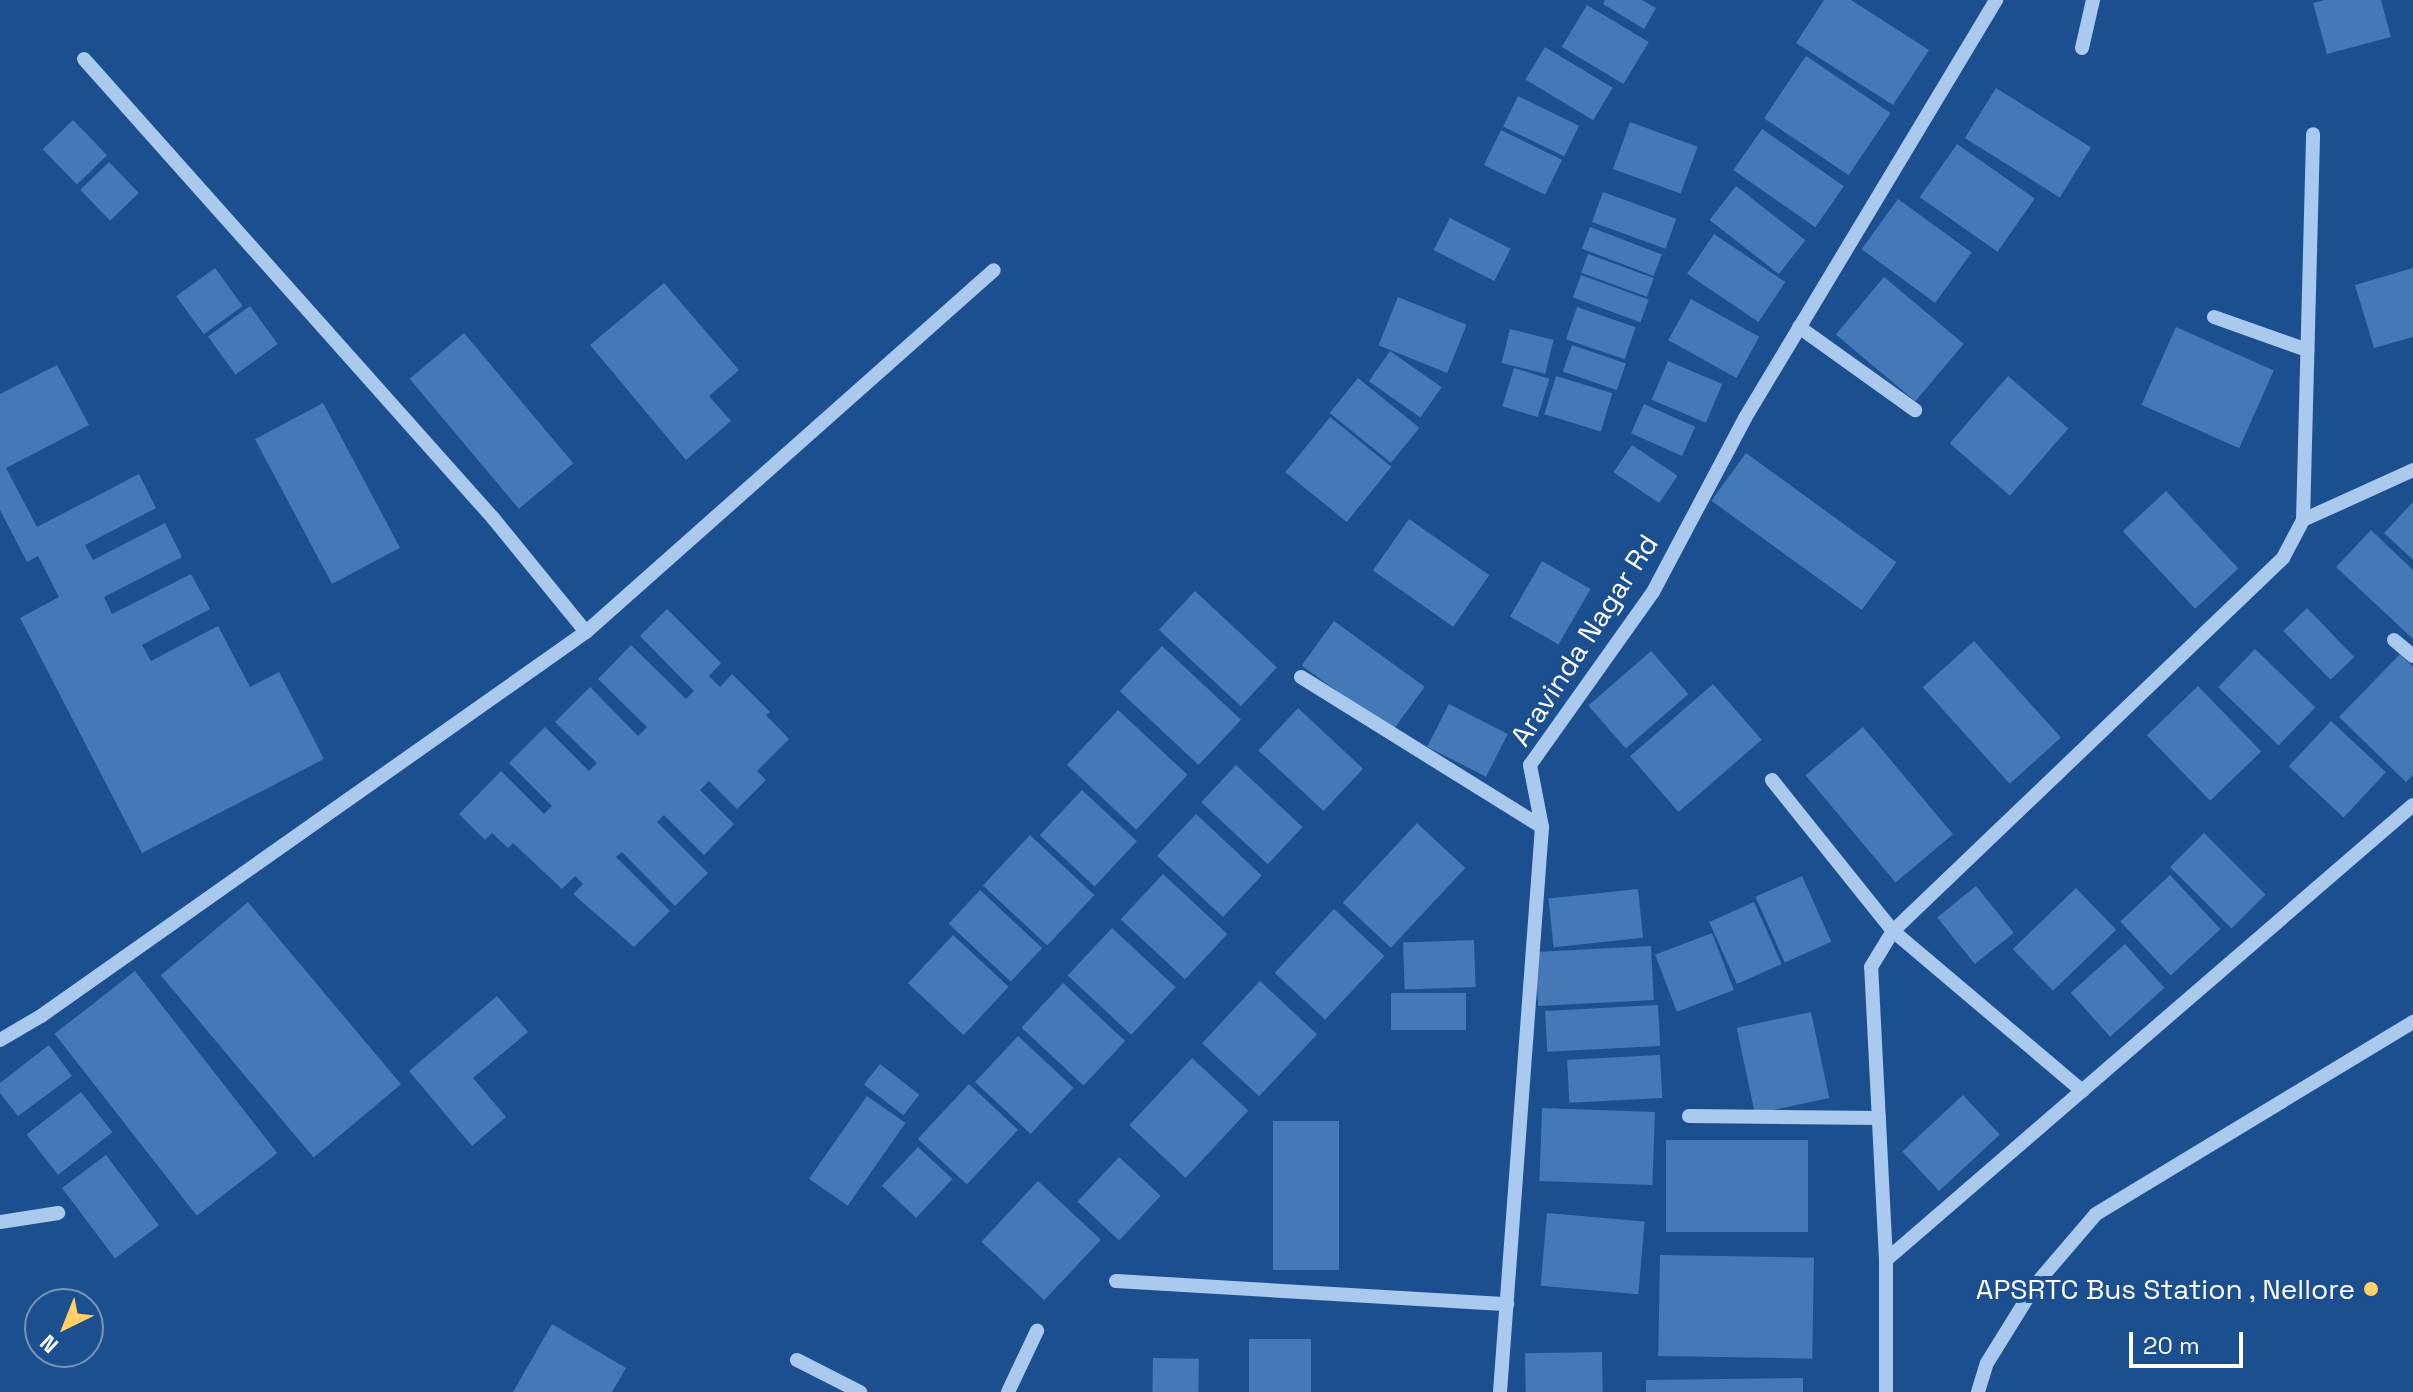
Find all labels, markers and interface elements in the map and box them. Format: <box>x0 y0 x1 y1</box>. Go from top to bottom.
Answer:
street label: Aravinda Nagar Rd <box>1503 528 1665 752</box>
place label: APSRTC Bus Station , Nellore <box>1974 1272 2355 1306</box>
marker: APSRTC Bus Station , Nellore <box>2362 1280 2380 1298</box>
north arrow <box>24 1288 104 1368</box>
scale bar <box>2133 1316 2247 1366</box>
text: N <box>34 1329 64 1359</box>
text: 20 m <box>2143 1330 2200 1361</box>

